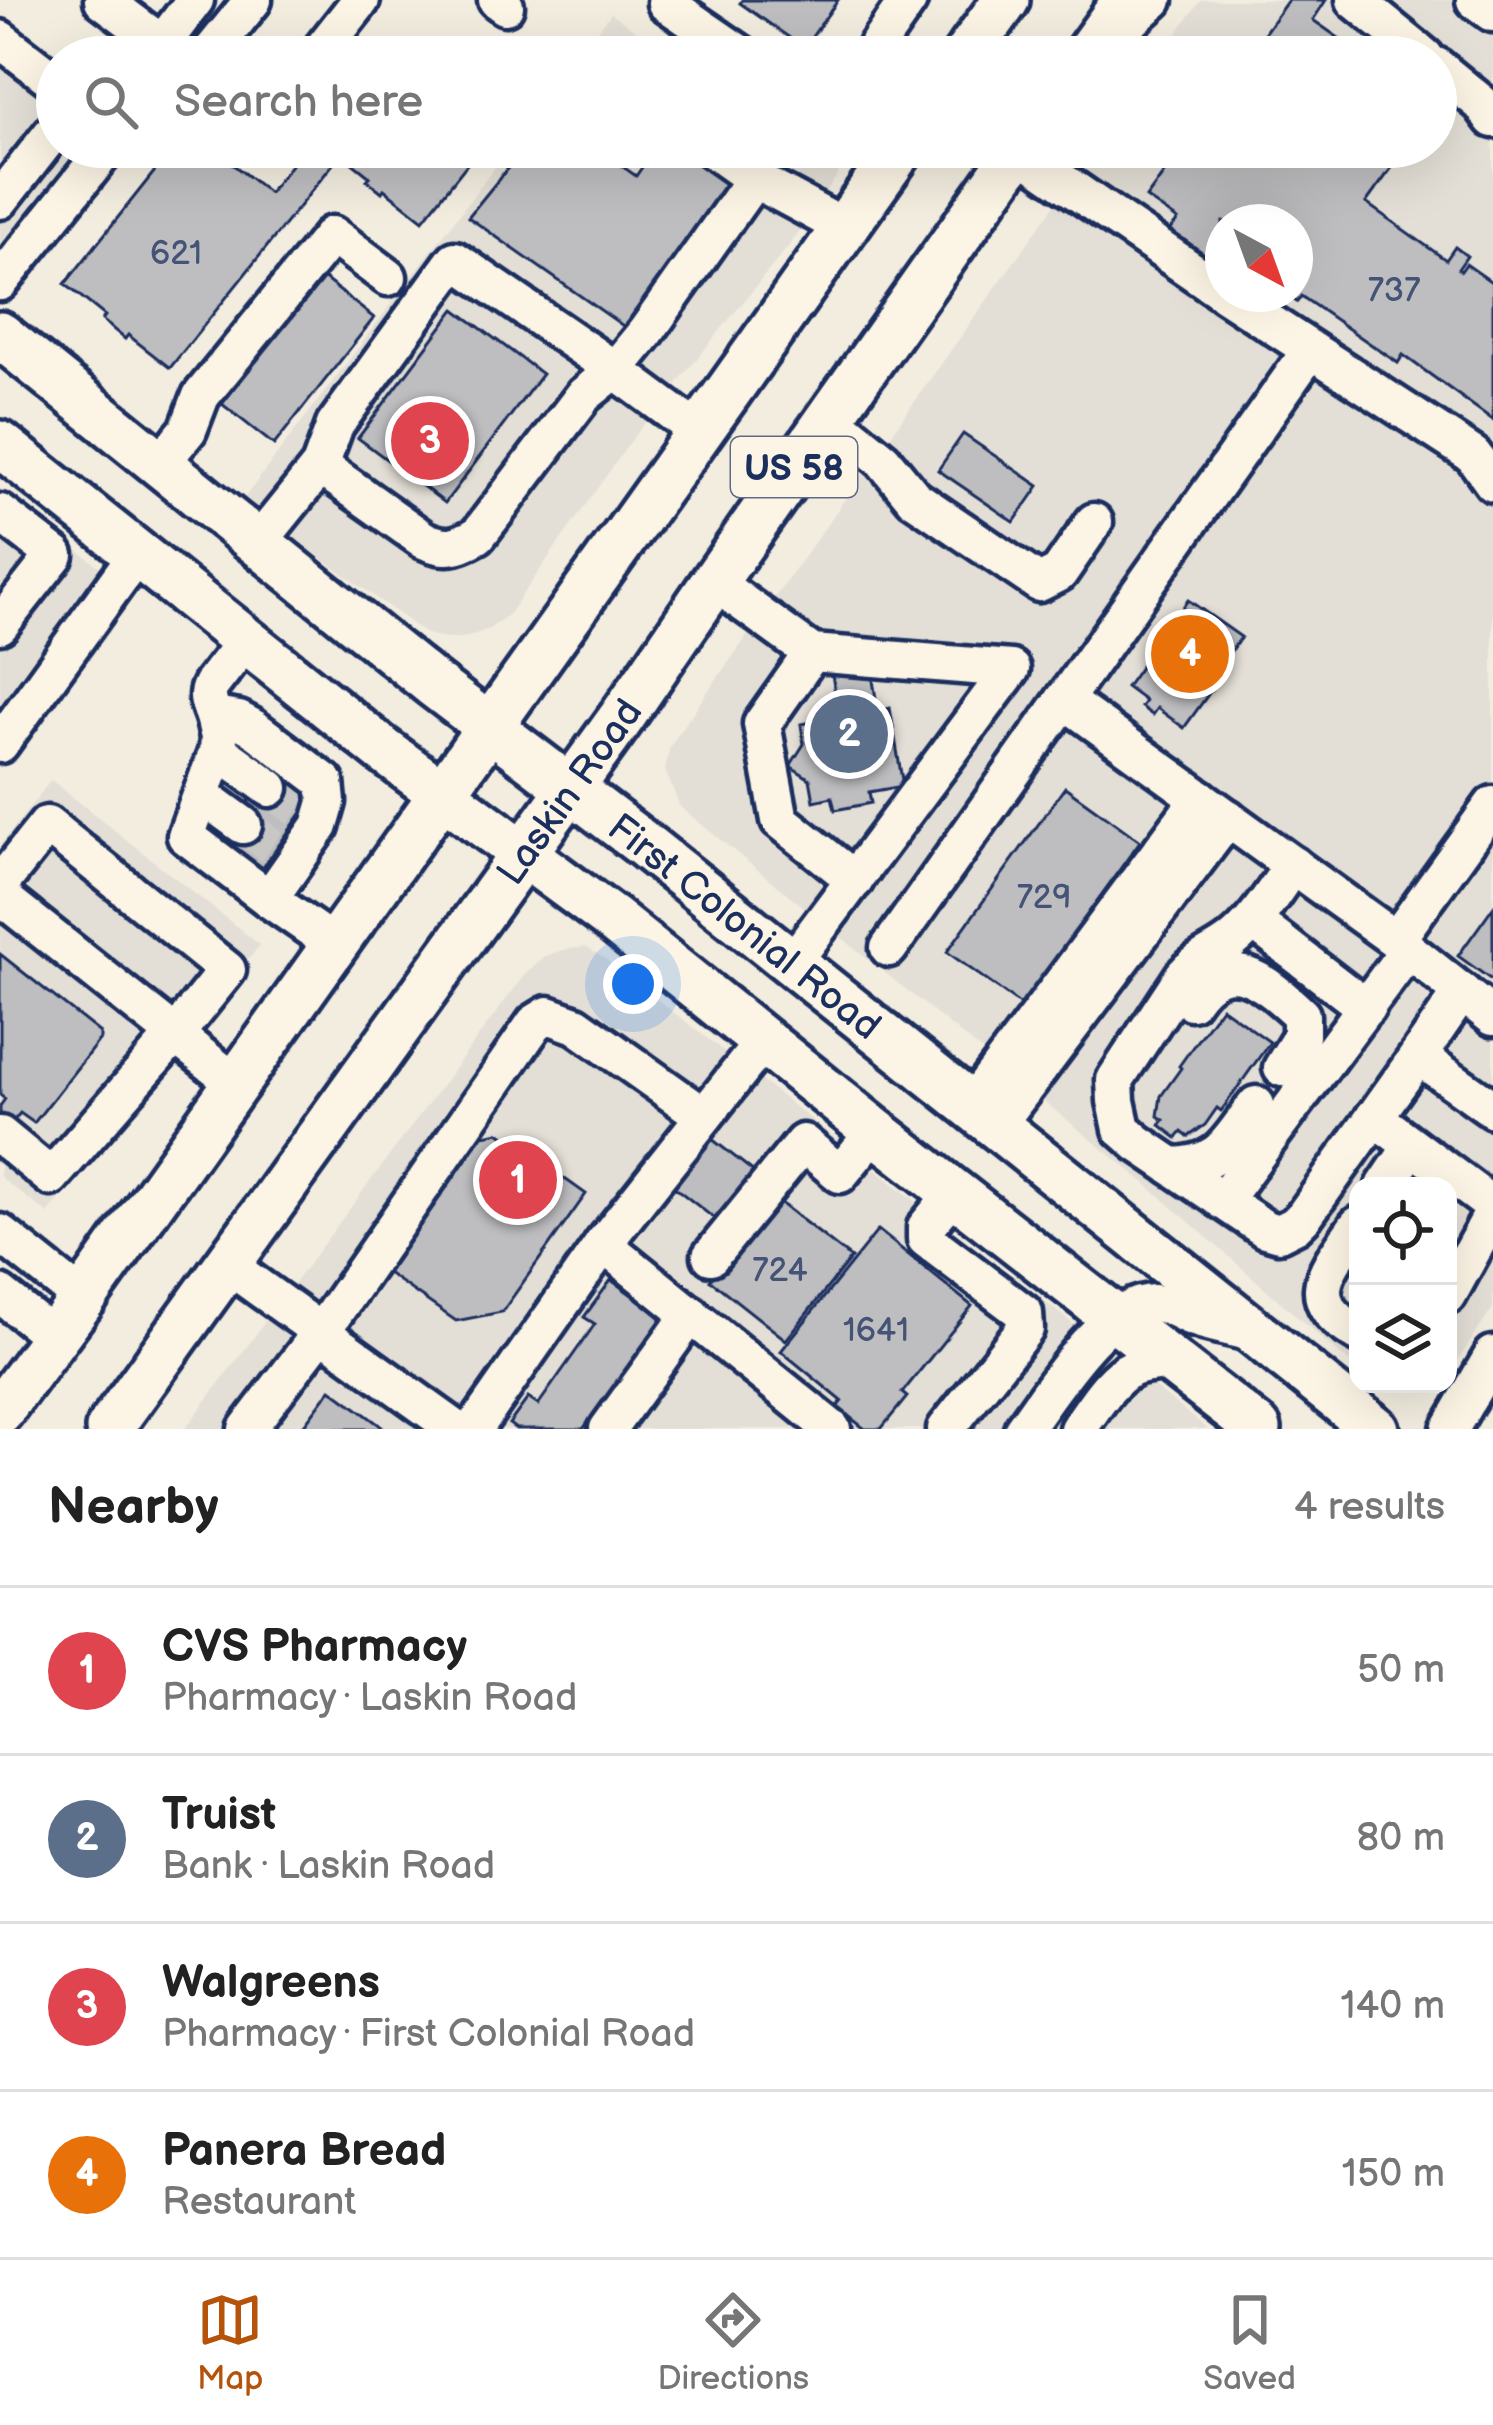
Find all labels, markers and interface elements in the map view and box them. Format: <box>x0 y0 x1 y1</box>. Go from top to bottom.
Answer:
search box <box>36 36 1457 168</box>
icon: search <box>78 69 144 135</box>
text: Search here <box>174 75 423 130</box>
north arrow <box>1205 204 1313 312</box>
house number: 621 <box>150 234 202 274</box>
house number: 737 <box>1368 271 1420 311</box>
pin: 3 <box>391 396 469 486</box>
road number: US 58 <box>731 437 857 497</box>
pin: 4 <box>1151 609 1229 699</box>
pin: 2 <box>810 689 888 779</box>
street label: Laskin Road <box>488 691 653 895</box>
street label: First Colonial Road <box>598 805 890 1051</box>
house number: 729 <box>1017 878 1071 918</box>
your location <box>603 954 663 1014</box>
pin: 1 <box>479 1135 557 1225</box>
map controls <box>1349 1177 1457 1393</box>
button: locate <box>1349 1177 1457 1285</box>
house number: 724 <box>752 1251 808 1291</box>
button: layers <box>1349 1285 1457 1393</box>
house number: 1641 <box>843 1311 909 1351</box>
text: Nearby <box>48 1477 219 1538</box>
text: 4 results <box>1294 1484 1445 1531</box>
text: CVS Pharmacy <box>162 1620 467 1675</box>
text: 1 <box>79 1647 95 1694</box>
text: 50 m <box>1357 1647 1445 1694</box>
text: Pharmacy · Laskin Road <box>162 1675 577 1722</box>
text: Truist <box>162 1788 276 1843</box>
text: 2 <box>75 1815 99 1862</box>
text: 80 m <box>1357 1815 1445 1862</box>
text: Bank · Laskin Road <box>162 1843 495 1890</box>
text: Walgreens <box>162 1956 380 2011</box>
text: 3 <box>76 1983 98 2030</box>
text: 140 m <box>1340 1983 1445 2030</box>
text: Pharmacy · First Colonial Road <box>162 2011 695 2058</box>
text: Panera Bread <box>162 2124 446 2179</box>
text: 4 <box>76 2151 98 2198</box>
text: 150 m <box>1342 2151 1445 2198</box>
text: Restaurant <box>162 2179 356 2226</box>
tab: Map <box>197 2287 263 2399</box>
tab: Directions <box>658 2287 809 2399</box>
tab: Saved <box>1203 2287 1296 2399</box>

